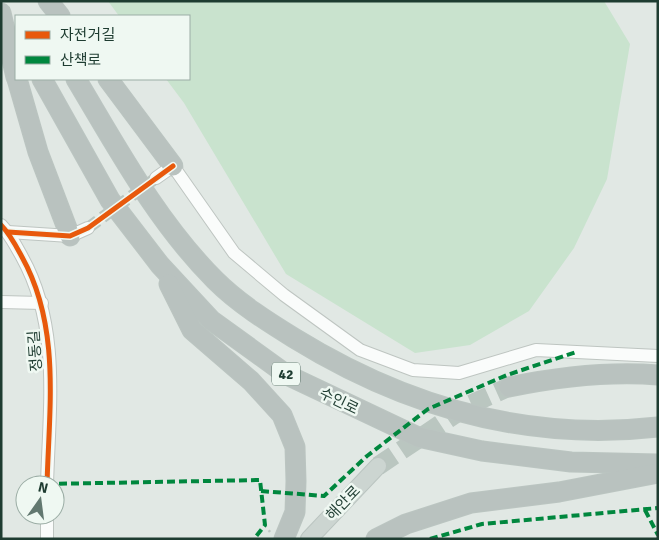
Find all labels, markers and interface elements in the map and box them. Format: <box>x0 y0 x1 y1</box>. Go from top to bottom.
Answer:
legend <box>15 15 190 80</box>
text: 자전거길 <box>60 26 115 44</box>
text: 산책로 <box>60 51 101 69</box>
street label: 정동길 <box>25 330 45 372</box>
road number: 42 <box>272 362 300 386</box>
street label: 수인로 <box>316 384 362 418</box>
north arrow <box>15 475 65 525</box>
text: N <box>36 478 50 497</box>
street label: 해안로 <box>322 482 364 524</box>

